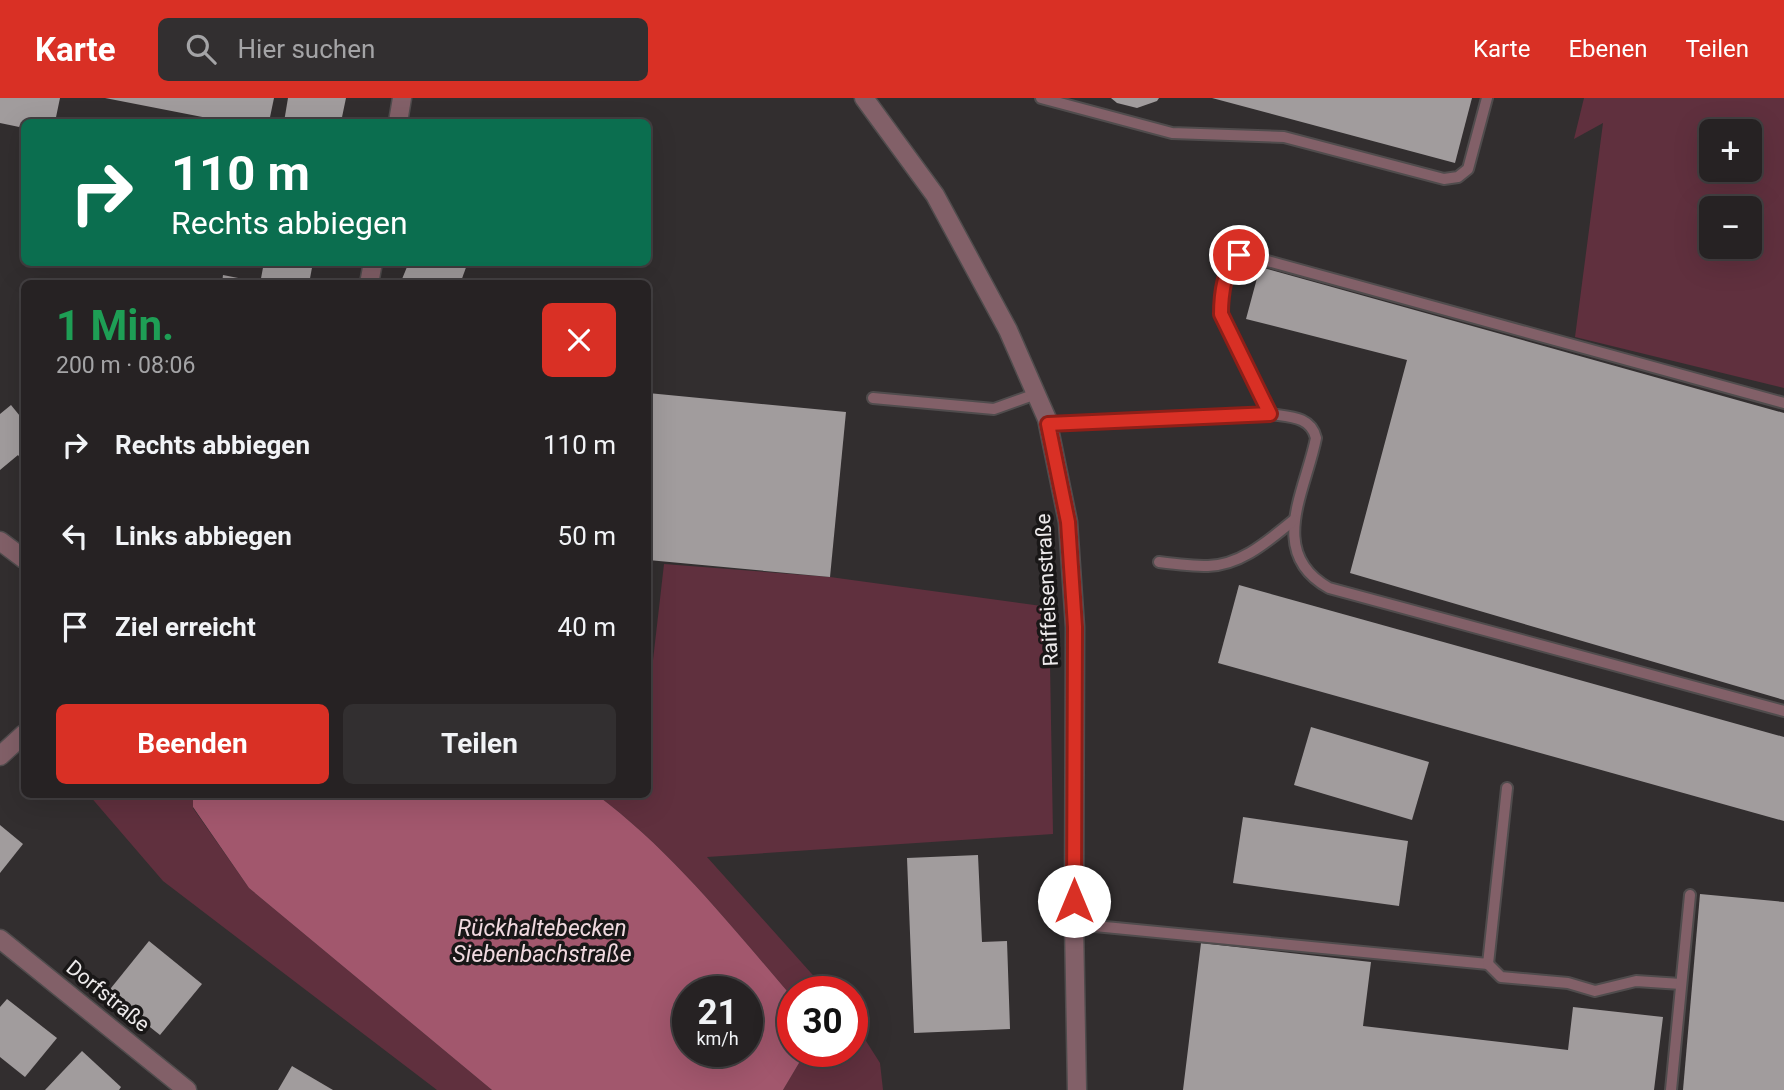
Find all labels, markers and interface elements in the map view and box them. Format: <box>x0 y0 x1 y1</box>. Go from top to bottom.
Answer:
search box <box>158 18 648 81</box>
text: Karte <box>35 30 116 69</box>
icon: search <box>182 30 220 68</box>
text: Hier suchen <box>238 34 375 64</box>
text: Karte <box>1473 35 1530 63</box>
text: Ebenen <box>1568 35 1647 63</box>
text: Teilen <box>1685 35 1749 63</box>
map controls <box>1699 119 1762 259</box>
button: + <box>1699 119 1762 182</box>
text: 110 m <box>171 145 310 202</box>
icon: right <box>56 147 147 238</box>
button: − <box>1699 196 1762 259</box>
text: Rechts abbiegen <box>171 204 408 242</box>
pin <box>1209 225 1269 285</box>
icon: arrive <box>1220 236 1258 274</box>
text: 1 Min. <box>56 301 174 350</box>
button: close <box>542 303 616 377</box>
text: 200 m · 08:06 <box>56 352 195 379</box>
icon: right <box>56 426 94 464</box>
text: Rechts abbiegen <box>115 430 310 460</box>
text: 110 m <box>543 430 616 460</box>
street label: Raiffeisenstraße <box>1031 513 1063 667</box>
icon: left <box>56 517 94 555</box>
text: Links abbiegen <box>115 521 292 551</box>
text: 50 m <box>558 521 616 551</box>
icon: arrive <box>56 608 94 646</box>
text: Ziel erreicht <box>115 612 256 642</box>
text: 40 m <box>558 612 616 642</box>
button: Beenden <box>56 704 329 784</box>
button: Teilen <box>343 704 616 784</box>
position arrow <box>1037 864 1111 938</box>
water label: Rückhaltebecken Siebenbachstraße <box>453 915 632 968</box>
street label: Dorfstraße <box>62 955 154 1037</box>
speed limit sign: 30 <box>777 976 868 1067</box>
text: 21 <box>697 992 738 1033</box>
text: km/h <box>696 1028 739 1049</box>

